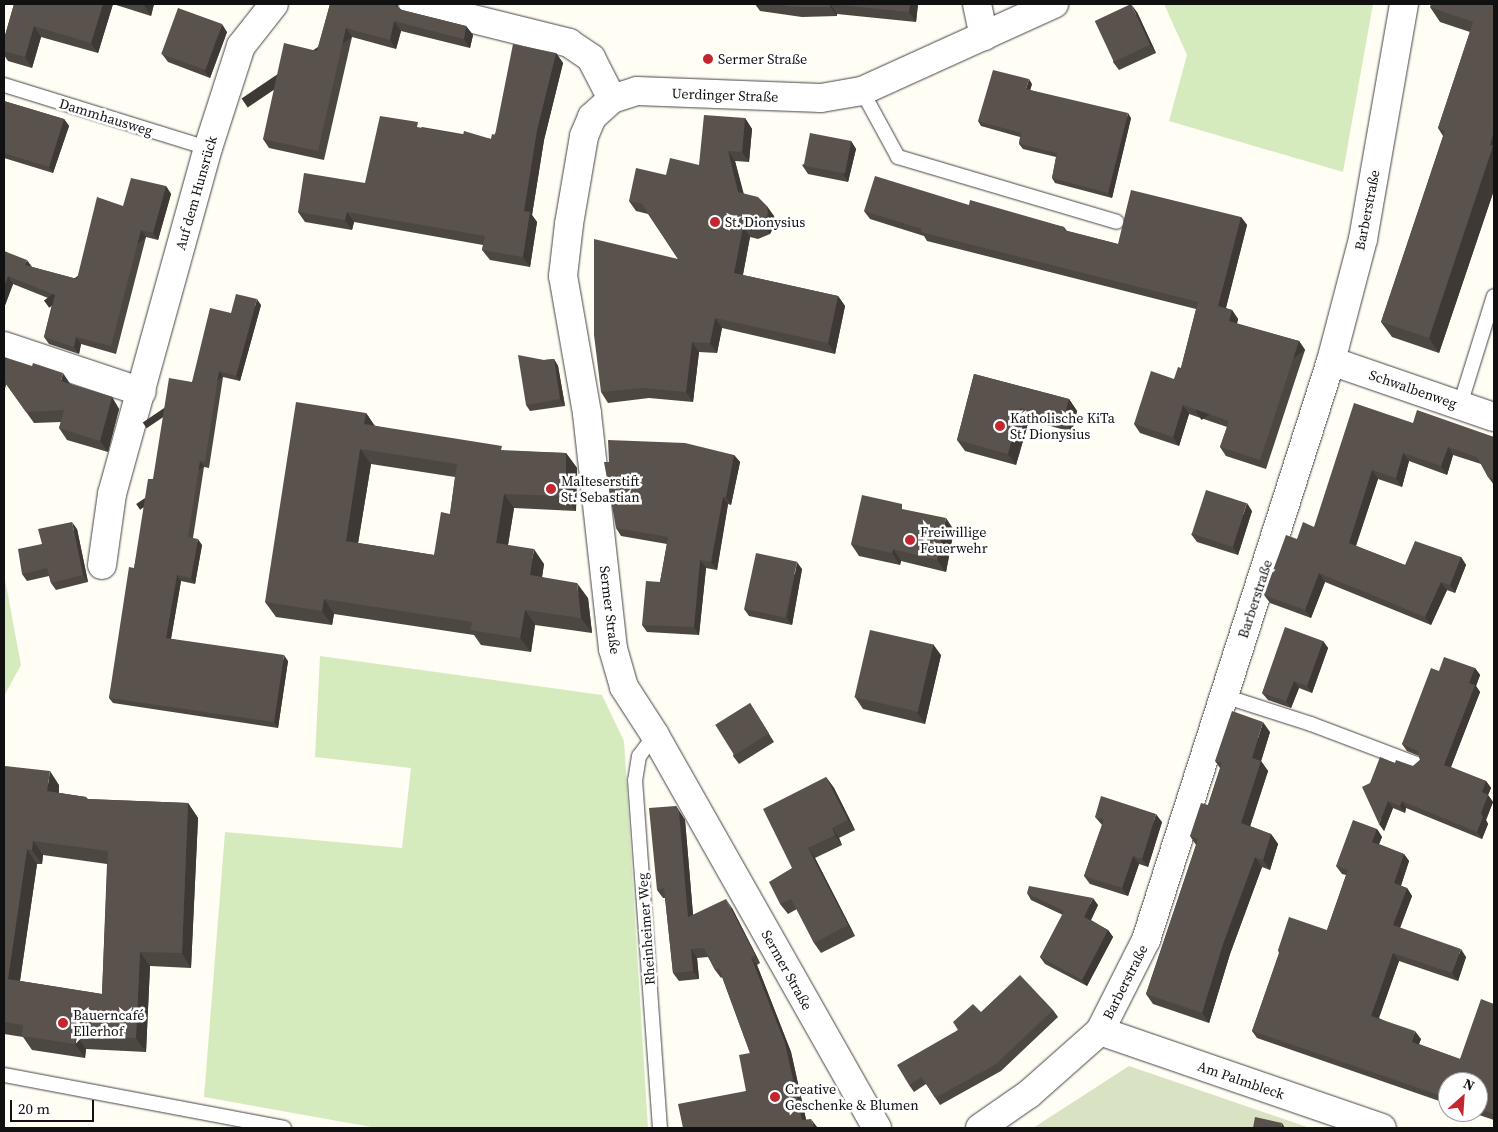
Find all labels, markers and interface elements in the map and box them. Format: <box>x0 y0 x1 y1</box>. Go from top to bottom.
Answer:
place label: Sermer Straße <box>718 51 807 67</box>
marker: Sermer Straße <box>702 53 714 65</box>
street label: Uerdinger Straße <box>671 85 779 105</box>
street label: Dammhausweg <box>57 95 155 139</box>
street label: Auf dem Hunsrück <box>172 134 220 252</box>
street label: Barberstraße <box>1351 168 1383 252</box>
place label: St. Dionysius <box>725 214 805 230</box>
marker: St. Dionysius <box>709 216 721 228</box>
street label: Schwalbenweg <box>1367 366 1459 412</box>
place label: Katholische KiTa St. Dionysius <box>1010 410 1115 442</box>
marker: Katholische KiTa St. Dionysius <box>994 420 1006 432</box>
place label: Malteserstift St. Sebastian <box>561 473 640 506</box>
marker: Malteserstift St. Sebastian <box>545 483 557 495</box>
place label: Freiwillige Feuerwehr <box>920 524 988 556</box>
marker: Freiwillige Feuerwehr <box>904 534 916 546</box>
street label: Barberstraße <box>1234 558 1276 640</box>
street label: Sermer Straße <box>596 565 624 655</box>
street label: Rheinheimer Weg <box>634 872 658 986</box>
street label: Sermer Straße <box>758 927 816 1013</box>
street label: Barberstraße <box>1099 942 1151 1022</box>
place label: Bauerncafé Ellerhof <box>73 1007 144 1040</box>
marker: Bauerncafé Ellerhof <box>57 1017 69 1029</box>
street label: Am Palmbleck <box>1195 1057 1287 1103</box>
north arrow <box>1438 1072 1488 1122</box>
text: N <box>1460 1073 1478 1096</box>
place label: Creative Geschenke & Blumen <box>785 1081 919 1114</box>
scale bar <box>12 1090 96 1122</box>
marker: Creative Geschenke & Blumen <box>769 1091 781 1103</box>
text: 20 m <box>18 1098 50 1119</box>

